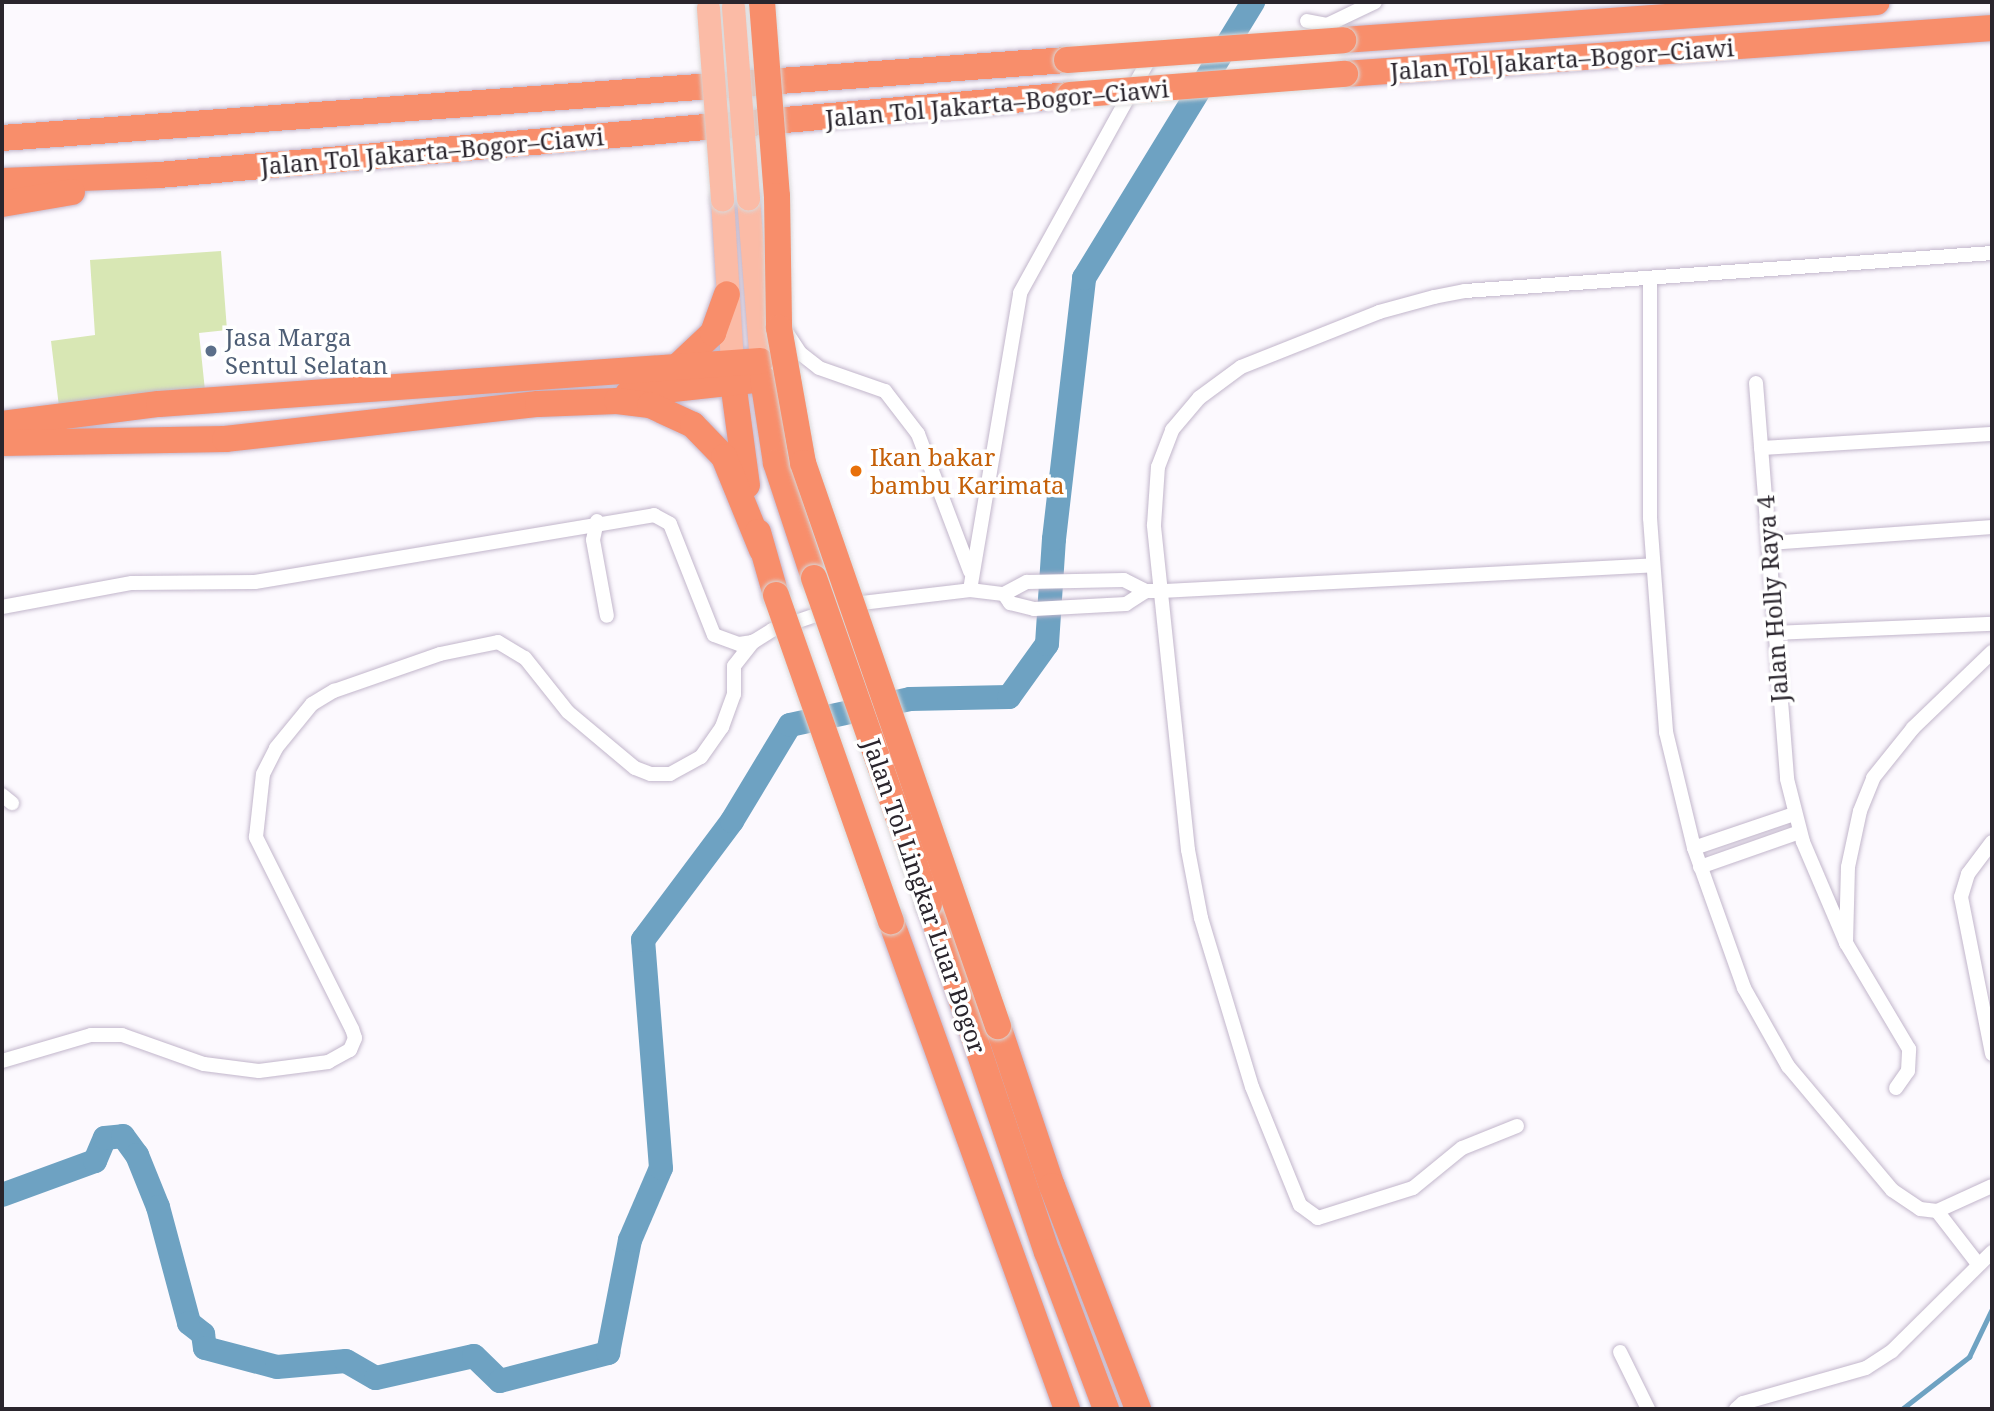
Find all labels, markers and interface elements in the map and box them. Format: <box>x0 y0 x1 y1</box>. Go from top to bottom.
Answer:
street label: Jalan Tol Jakarta–Bogor–Ciawi <box>1389 33 1735 85</box>
street label: Jalan Tol Jakarta–Bogor–Ciawi <box>824 74 1170 132</box>
street label: Jalan Tol Jakarta–Bogor–Ciawi <box>259 122 605 180</box>
place label: Jasa Marga Sentul Selatan <box>225 323 388 379</box>
marker: Jasa Marga Sentul Selatan <box>203 343 219 359</box>
place label: Ikan bakar bambu Karimata <box>870 443 1065 499</box>
marker: Ikan bakar bambu Karimata <box>848 463 864 479</box>
street label: Jalan Holly Raya 4 <box>1750 494 1794 704</box>
street label: Jalan Tol Lingkar Luar Bogor <box>858 735 992 1057</box>

